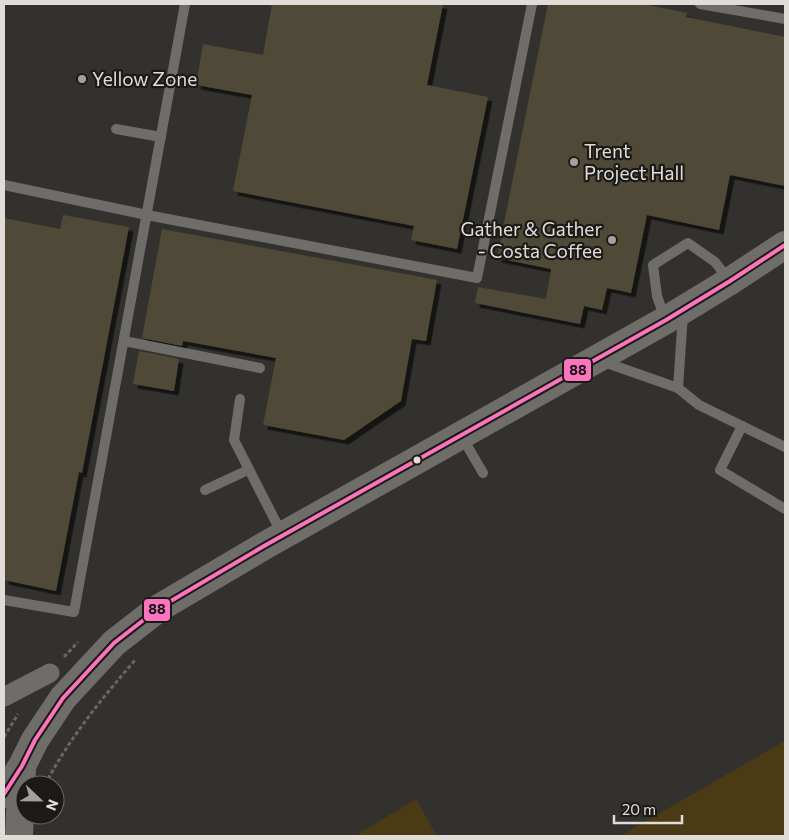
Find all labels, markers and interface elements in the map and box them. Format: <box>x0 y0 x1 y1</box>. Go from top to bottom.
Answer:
place label: Yellow Zone <box>92 67 197 90</box>
marker: Yellow Zone <box>76 73 88 85</box>
place label: Trent Project Hall <box>584 139 684 184</box>
marker: Trent Project Hall <box>568 156 580 168</box>
place label: Gather & Gather - Costa Coffee <box>460 217 602 262</box>
marker: Gather & Gather - Costa Coffee <box>606 234 618 246</box>
line badge: 88 <box>563 358 592 382</box>
text: 88 <box>569 361 587 378</box>
unlabelled marker <box>412 455 422 465</box>
line badge: 88 <box>143 598 171 622</box>
text: 88 <box>148 600 166 617</box>
north arrow <box>15 775 65 825</box>
scale bar <box>614 792 682 824</box>
text: N <box>43 797 62 813</box>
text: 20 m <box>622 800 656 818</box>

